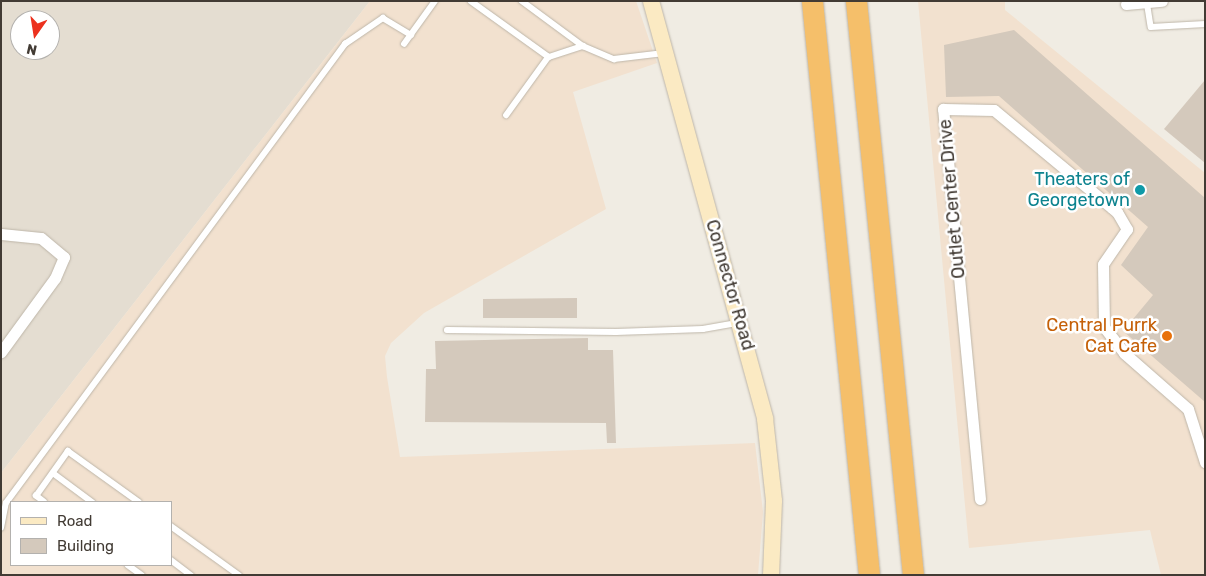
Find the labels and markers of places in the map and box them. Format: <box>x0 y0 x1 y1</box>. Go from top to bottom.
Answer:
place label: Theaters of Georgetown <box>1027 169 1130 212</box>
marker: Theaters of Georgetown <box>1134 184 1146 196</box>
place label: Central Purrk Cat Cafe <box>1046 315 1157 358</box>
marker: Central Purrk Cat Cafe <box>1161 330 1173 342</box>

